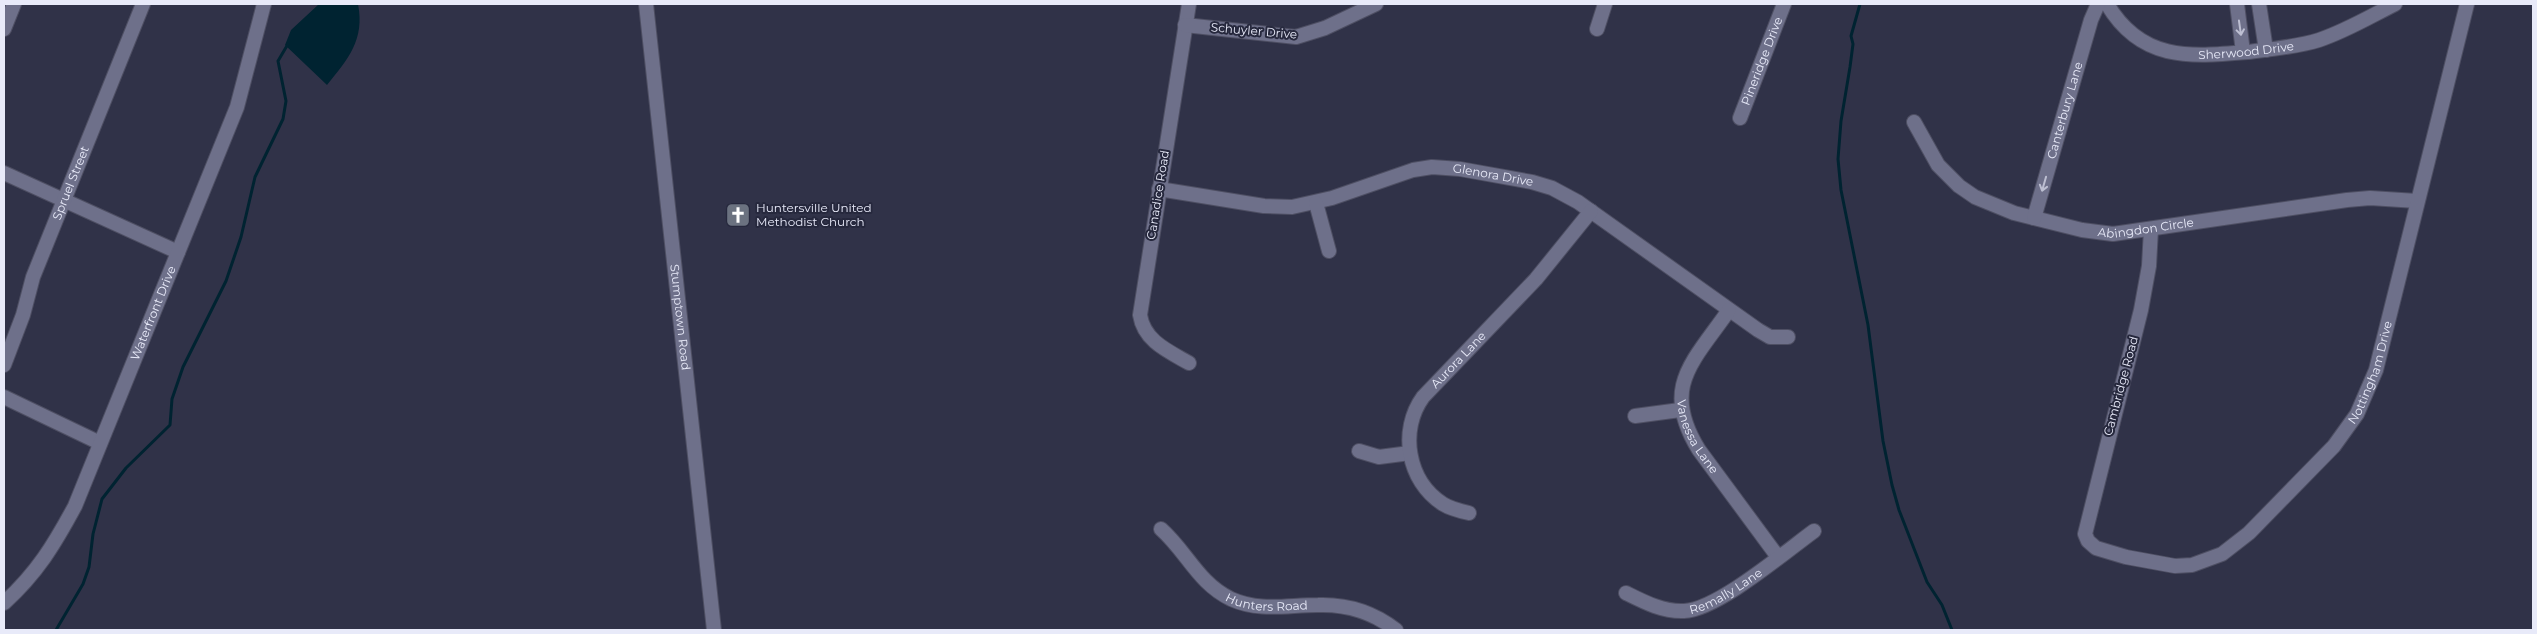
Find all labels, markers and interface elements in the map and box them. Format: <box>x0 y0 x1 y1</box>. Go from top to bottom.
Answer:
street label: Pineridge Drive <box>1738 15 1785 107</box>
street label: Schuyler Drive <box>1210 19 1298 42</box>
one-way arrow <box>2235 20 2245 36</box>
street label: Sherwood Drive <box>2198 38 2295 62</box>
street label: Canterbury Lane <box>2043 60 2086 161</box>
street label: Spruel Street <box>49 144 92 222</box>
street label: Canadice Road <box>1143 149 1172 241</box>
street label: Glenora Drive <box>1452 161 1535 189</box>
one-way arrow <box>2038 176 2048 192</box>
place label: Huntersville United Methodist Church <box>756 200 872 229</box>
church icon: Huntersville United Methodist Church <box>725 202 751 228</box>
street label: Abingdon Circle <box>2097 214 2195 241</box>
street label: Stumptown Road <box>667 263 694 371</box>
street label: Waterfront Drive <box>127 264 179 362</box>
street label: Nottingham Drive <box>2344 319 2395 427</box>
street label: Aurora Lane <box>1427 328 1489 391</box>
street label: Cambridge Road <box>2100 334 2141 437</box>
street label: Vanessa Lane <box>1674 399 1722 476</box>
street label: Remally Lane <box>1688 565 1765 617</box>
street label: Hunters Road <box>1223 589 1308 614</box>

